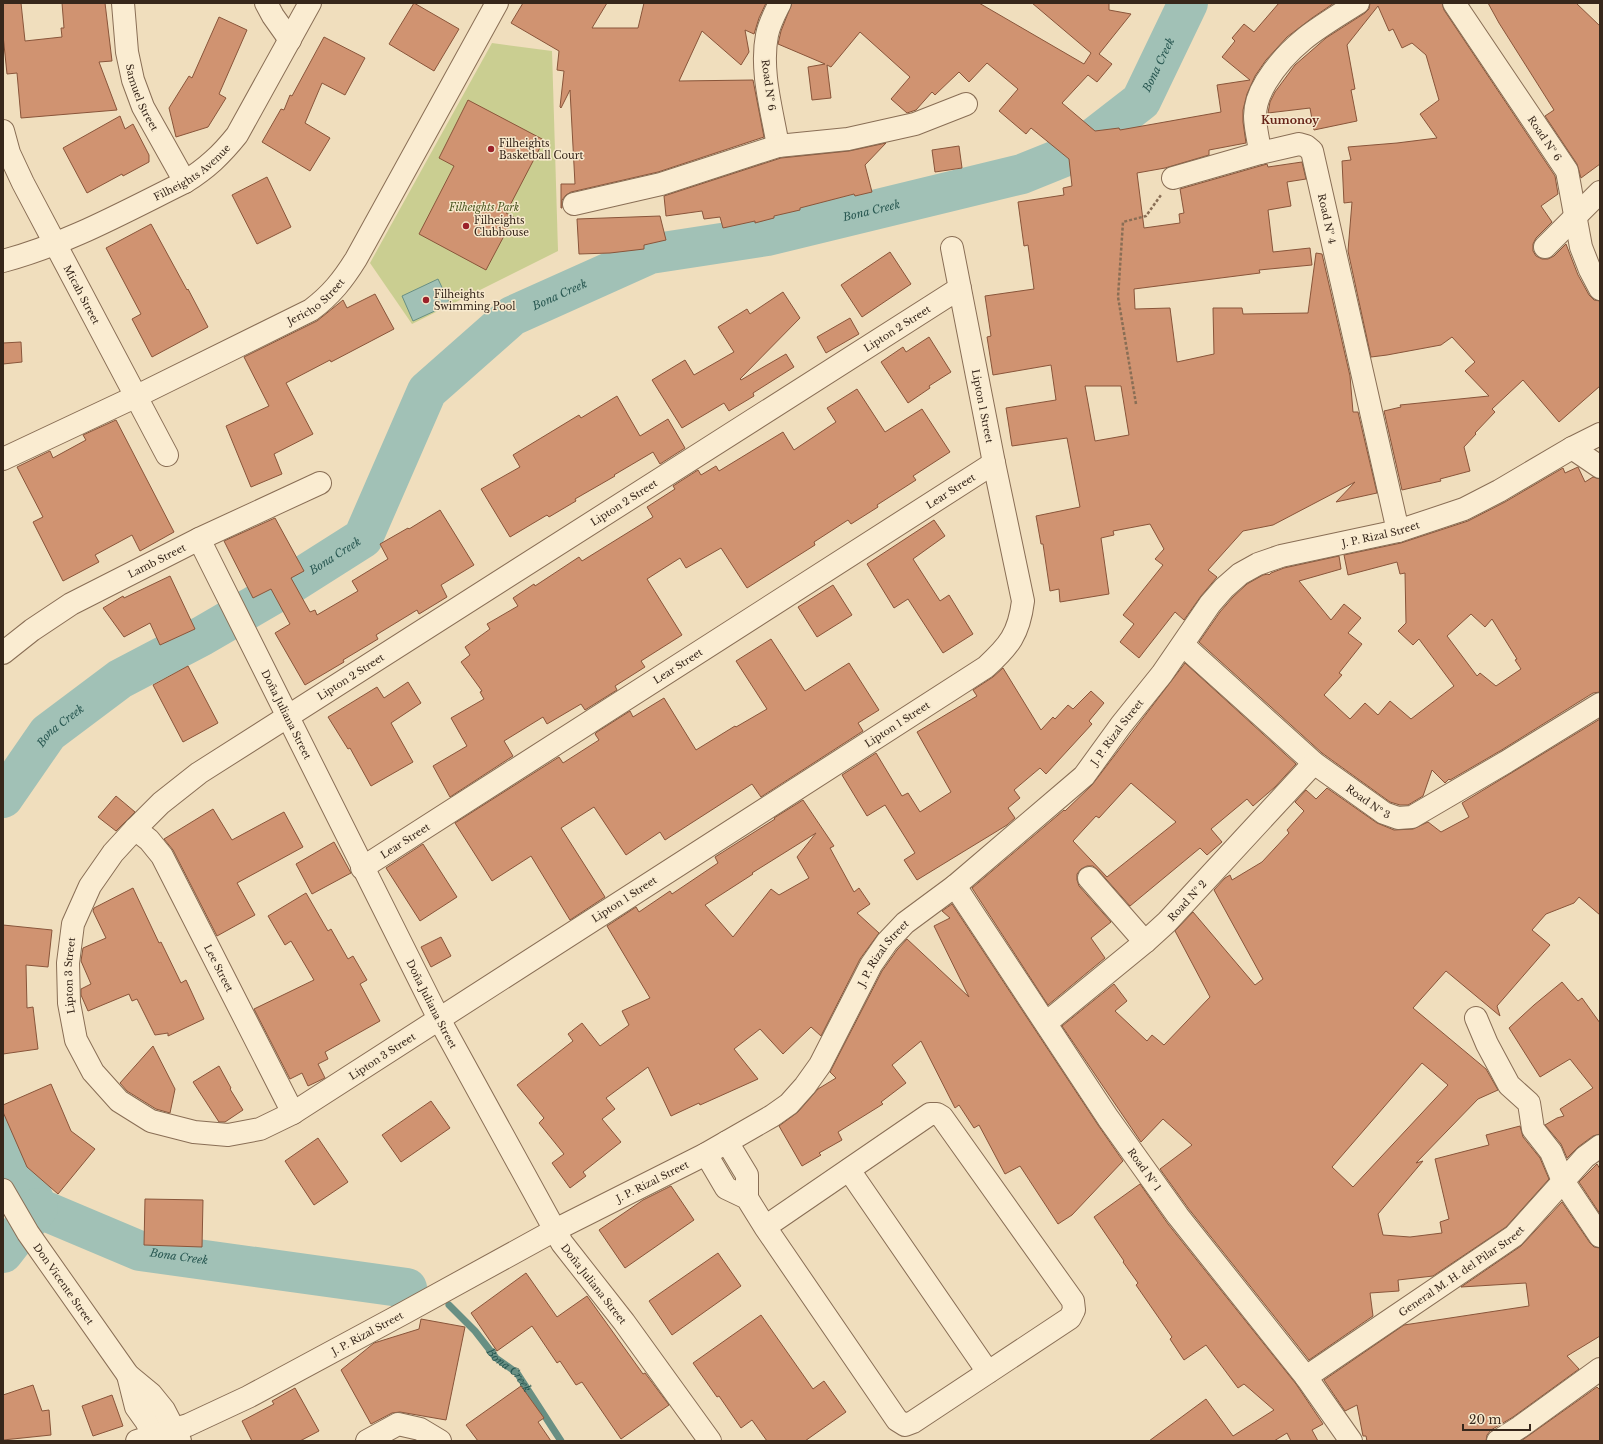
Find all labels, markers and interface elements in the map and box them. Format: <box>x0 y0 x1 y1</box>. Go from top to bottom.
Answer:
water label: Bona Creek <box>1139 35 1177 95</box>
street label: Road № 6 <box>758 59 779 112</box>
street label: Samuel Street <box>123 63 161 133</box>
district label: Kumonoy <box>1261 113 1320 127</box>
street label: Road № 6 <box>1525 113 1564 164</box>
place label: Filheights Basketball Court <box>499 137 584 162</box>
street label: Filheights Avenue <box>152 141 234 204</box>
marker: Filheights Basketball Court <box>486 144 496 154</box>
street label: Road № 4 <box>1315 192 1339 245</box>
water label: Bona Creek <box>840 197 902 225</box>
park label: Filheights Park <box>448 201 519 214</box>
place label: Filheights Clubhouse <box>474 214 529 239</box>
marker: Filheights Clubhouse <box>461 221 471 231</box>
street label: Micah Street <box>61 263 103 327</box>
street label: Jericho Street <box>283 276 348 329</box>
water label: Bona Creek <box>529 276 589 313</box>
place label: Filheights Swimming Pool <box>434 288 516 313</box>
marker: Filheights Swimming Pool <box>421 295 431 305</box>
street label: Lipton 2 Street <box>861 302 933 355</box>
street label: Lipton 1 Street <box>969 368 996 444</box>
street label: Lear Street <box>924 471 978 512</box>
street label: Lipton 2 Street <box>588 477 660 529</box>
street label: J. P. Rizal Street <box>1339 518 1421 550</box>
water label: Bona Creek <box>306 534 364 578</box>
street label: Lamb Street <box>126 541 188 581</box>
street label: Lear Street <box>651 645 705 687</box>
street label: Lipton 2 Street <box>315 651 387 703</box>
street label: Doña Juliana Street <box>258 668 314 762</box>
street label: J. P. Rizal Street <box>1087 696 1146 770</box>
street label: Lipton 1 Street <box>862 698 932 750</box>
water label: Bona Creek <box>33 701 87 750</box>
street label: Road № 3 <box>1343 782 1392 822</box>
street label: Lear Street <box>378 820 433 862</box>
street label: Lipton 1 Street <box>589 873 659 925</box>
street label: Road № 2 <box>1165 878 1210 924</box>
street label: J. P. Rizal Street <box>854 917 911 991</box>
street label: Lipton 3 Street <box>62 936 78 1015</box>
street label: Lee Street <box>201 942 236 994</box>
street label: Doña Juliana Street <box>403 957 460 1051</box>
street label: Lipton 3 Street <box>347 1030 418 1083</box>
street label: Road № 1 <box>1125 1146 1164 1194</box>
street label: J. P. Rizal Street <box>612 1158 691 1206</box>
street label: General M. H. del Pilar Street <box>1396 1223 1527 1319</box>
street label: Don Vicente Street <box>30 1241 97 1328</box>
street label: Doña Juliana Street <box>558 1241 629 1327</box>
water label: Bona Creek <box>148 1245 209 1267</box>
street label: J. P. Rizal Street <box>328 1309 406 1359</box>
water label: Bona Creek <box>483 1344 535 1395</box>
scale bar <box>1463 1406 1530 1432</box>
text: 20 m <box>1469 1412 1501 1427</box>

